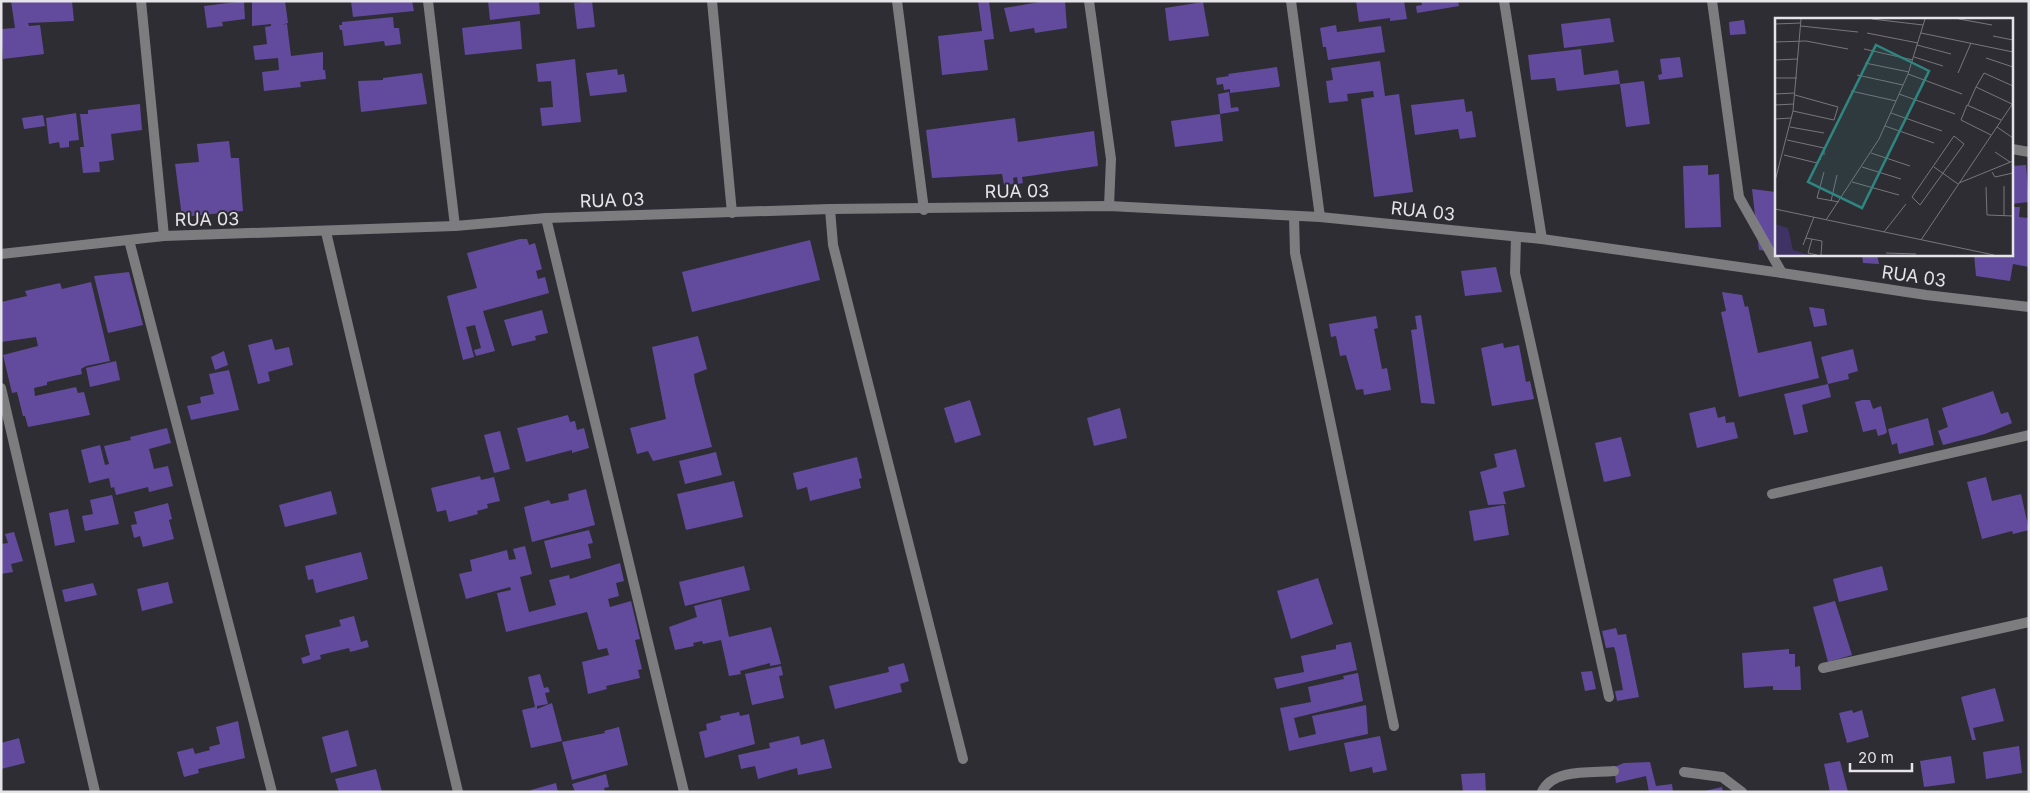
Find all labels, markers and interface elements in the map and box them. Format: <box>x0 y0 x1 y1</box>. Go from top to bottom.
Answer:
inset map <box>1775 18 2012 255</box>
street label: RUA 03 <box>985 180 1049 202</box>
street label: RUA 03 <box>579 188 645 212</box>
street label: RUA 03 <box>1390 197 1456 225</box>
street label: RUA 03 <box>175 208 239 230</box>
street label: RUA 03 <box>1881 261 1947 291</box>
scale bar <box>1850 740 1912 772</box>
text: 20 m <box>1858 748 1894 767</box>

